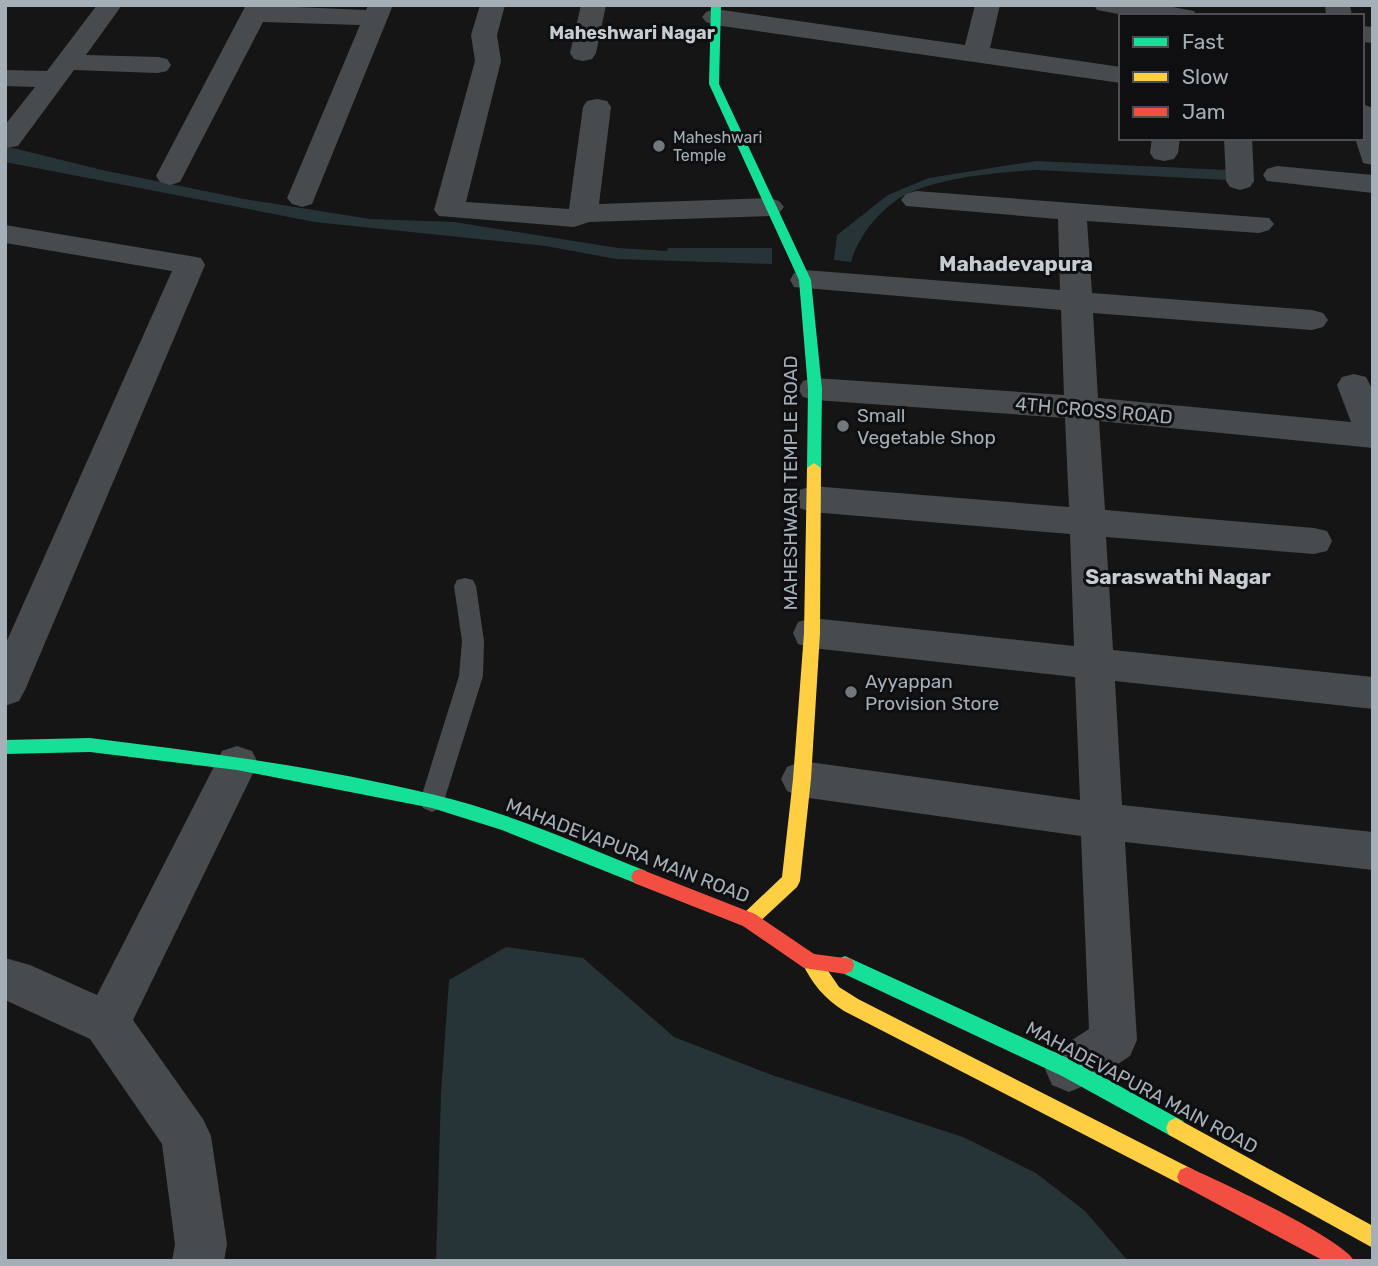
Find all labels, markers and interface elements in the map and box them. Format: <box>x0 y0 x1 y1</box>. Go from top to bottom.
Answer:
legend <box>1119 14 1364 140</box>
district label: Maheshwari Nagar <box>549 22 715 44</box>
text: Fast <box>1182 29 1224 54</box>
text: Slow <box>1182 64 1229 89</box>
text: Jam <box>1182 99 1226 124</box>
place label: Maheshwari Temple <box>673 128 762 165</box>
marker: Maheshwari Temple <box>651 138 667 154</box>
district label: Mahadevapura <box>939 251 1093 276</box>
street label: MAHESHWARI TEMPLE ROAD <box>779 355 802 611</box>
street label: 4TH CROSS ROAD <box>1014 392 1174 429</box>
place label: Small Vegetable Shop <box>857 404 996 449</box>
marker: Small Vegetable Shop <box>835 418 851 434</box>
district label: Saraswathi Nagar <box>1085 564 1271 589</box>
place label: Ayyappan Provision Store <box>865 670 999 715</box>
marker: Ayyappan Provision Store <box>843 684 859 700</box>
street label: MAHADEVAPURA MAIN ROAD <box>503 793 753 908</box>
street label: MAHADEVAPURA MAIN ROAD <box>1022 1016 1262 1158</box>

